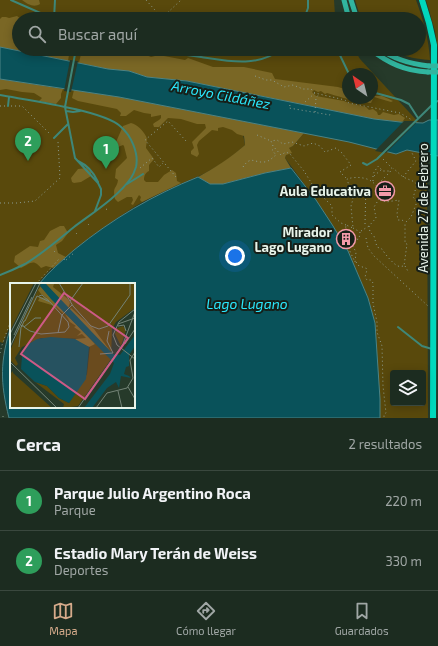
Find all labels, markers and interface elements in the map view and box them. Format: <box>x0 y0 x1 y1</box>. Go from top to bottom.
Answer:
search box <box>12 12 426 56</box>
icon: search <box>26 23 48 45</box>
text: Buscar aquí <box>58 25 137 43</box>
north arrow <box>342 68 378 104</box>
water label: Arroyo Cildáñez <box>169 76 272 112</box>
pin: 2 <box>15 128 41 161</box>
pin: 1 <box>93 136 119 169</box>
street label: Avenida 27 de Febrero <box>415 143 431 273</box>
office icon: Aula Educativa <box>374 180 396 202</box>
place label: Aula Educativa <box>280 183 371 199</box>
place label: Mirador Lago Lugano <box>255 224 332 255</box>
building icon: Mirador Lago Lugano <box>335 228 357 250</box>
your location <box>225 246 245 266</box>
inset map <box>10 283 135 408</box>
water label: Lago Lugano <box>206 295 288 312</box>
map controls <box>390 370 426 406</box>
button: layers <box>390 370 426 406</box>
text: Cerca <box>16 434 61 454</box>
text: 2 resultados <box>348 436 422 452</box>
text: Parque Julio Argentino Roca <box>54 484 251 502</box>
text: 1 <box>26 493 32 509</box>
text: 220 m <box>385 493 422 509</box>
text: Parque <box>54 502 96 518</box>
text: Estadio Mary Terán de Weiss <box>54 544 257 562</box>
text: 2 <box>25 553 33 569</box>
text: 330 m <box>385 553 422 569</box>
text: Deportes <box>54 562 108 578</box>
tab: Mapa <box>49 600 77 637</box>
tab: Cómo llegar <box>176 600 236 637</box>
tab: Guardados <box>335 600 389 637</box>

